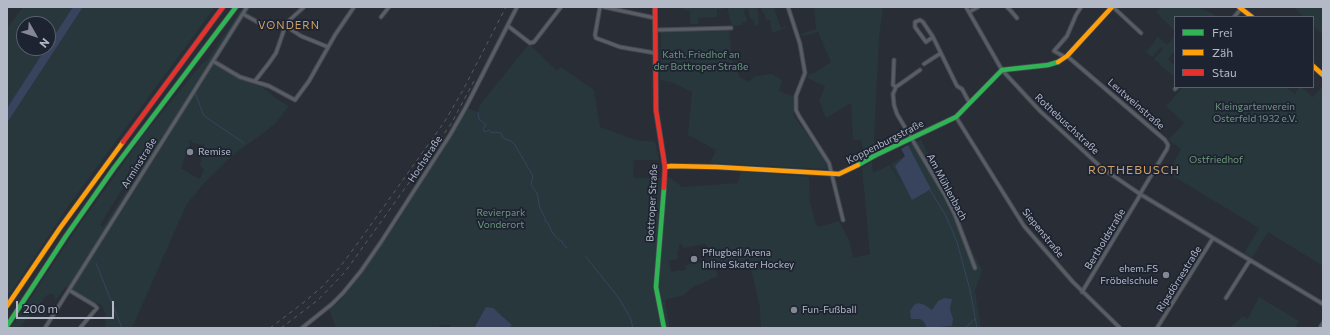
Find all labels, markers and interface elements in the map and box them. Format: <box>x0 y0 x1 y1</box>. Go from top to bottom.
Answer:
north arrow <box>16 16 56 56</box>
legend <box>1174 16 1314 88</box>
district label: VONDERN <box>258 18 320 32</box>
text: Frei <box>1212 25 1233 39</box>
text: N <box>37 36 53 51</box>
text: Zäh <box>1212 45 1233 59</box>
park label: Kath. Friedhof an der Bottroper Straße <box>654 49 748 72</box>
text: Stau <box>1212 65 1237 79</box>
street label: Leutweinstraße <box>1105 76 1167 132</box>
street label: Rothebuschstraße <box>1032 91 1102 157</box>
park label: Kleingartenverein Osterfeld 1932 e.V. <box>1213 101 1297 124</box>
street label: Koppenburgstraße <box>844 117 926 167</box>
street label: Hochstraße <box>405 133 445 185</box>
street label: Arminstraße <box>119 136 159 190</box>
place label: Remise <box>198 146 231 158</box>
marker: Remise <box>185 147 195 157</box>
street label: Am Mühlenbach <box>924 152 970 222</box>
park label: Ostfriedhof <box>1189 154 1243 166</box>
district label: ROTHEBUSCH <box>1088 163 1180 177</box>
street label: Bottroper Straße <box>644 164 660 242</box>
street label: Siepenstraße <box>1020 206 1066 260</box>
street label: Bertholdstraße <box>1082 206 1128 272</box>
park label: Revierpark Vonderort <box>476 207 526 230</box>
street label: Ripsdörnestraße <box>1154 244 1204 314</box>
place label: Pflugbeil Arena Inline Skater Hockey <box>702 247 794 270</box>
marker: Pflugbeil Arena Inline Skater Hockey <box>689 254 699 264</box>
place label: ehem.FS Fröbelschule <box>1100 263 1158 286</box>
marker: ehem.FS Fröbelschule <box>1161 270 1171 280</box>
scale bar <box>18 293 116 319</box>
text: 200 m <box>23 301 58 315</box>
place label: Fun-Fußball <box>802 304 857 316</box>
marker: Fun-Fußball <box>789 305 799 315</box>

